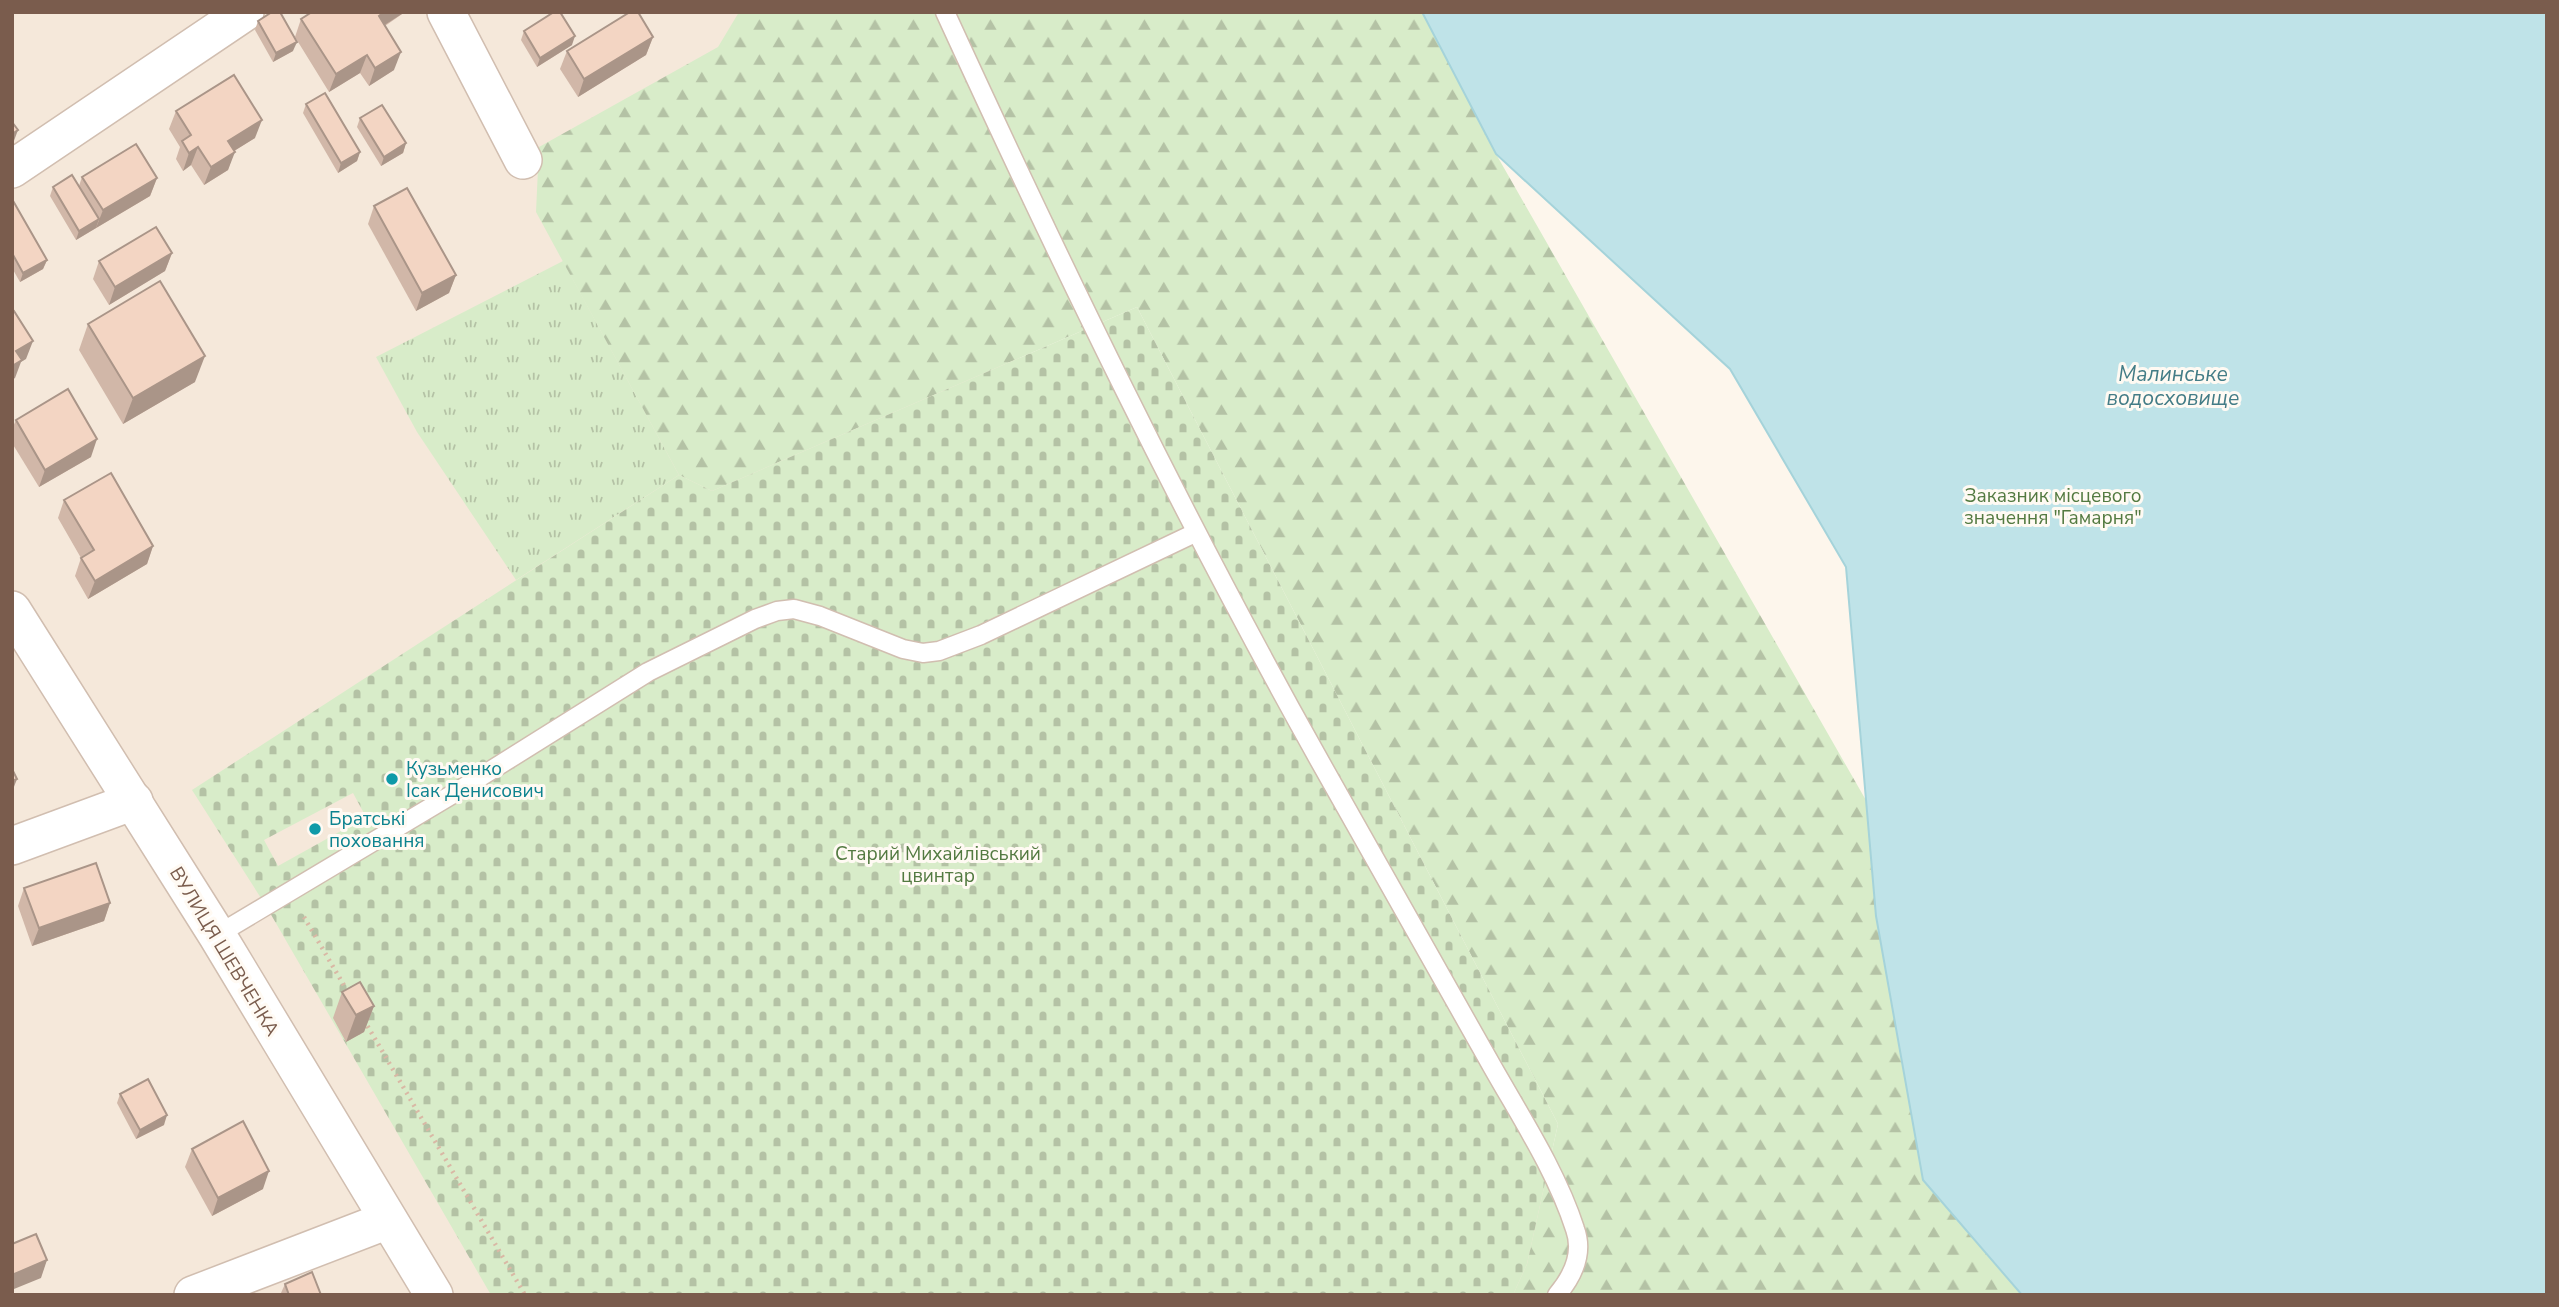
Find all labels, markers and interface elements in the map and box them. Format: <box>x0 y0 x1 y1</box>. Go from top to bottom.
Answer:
water label: Малинське водосховище <box>2107 360 2239 412</box>
park label: Заказник місцевого значення "Гамарня" <box>1964 483 2142 531</box>
place label: Кузьменко Ісак Денисович <box>406 756 544 804</box>
marker: Кузьменко Ісак Денисович <box>384 771 400 787</box>
place label: Братські поховання <box>329 806 425 854</box>
marker: Братські поховання <box>307 821 323 837</box>
park label: Старий Михайлівський цвинтар <box>835 841 1041 889</box>
street label: ВУЛИЦЯ ШЕВЧЕНКА <box>163 862 285 1041</box>

